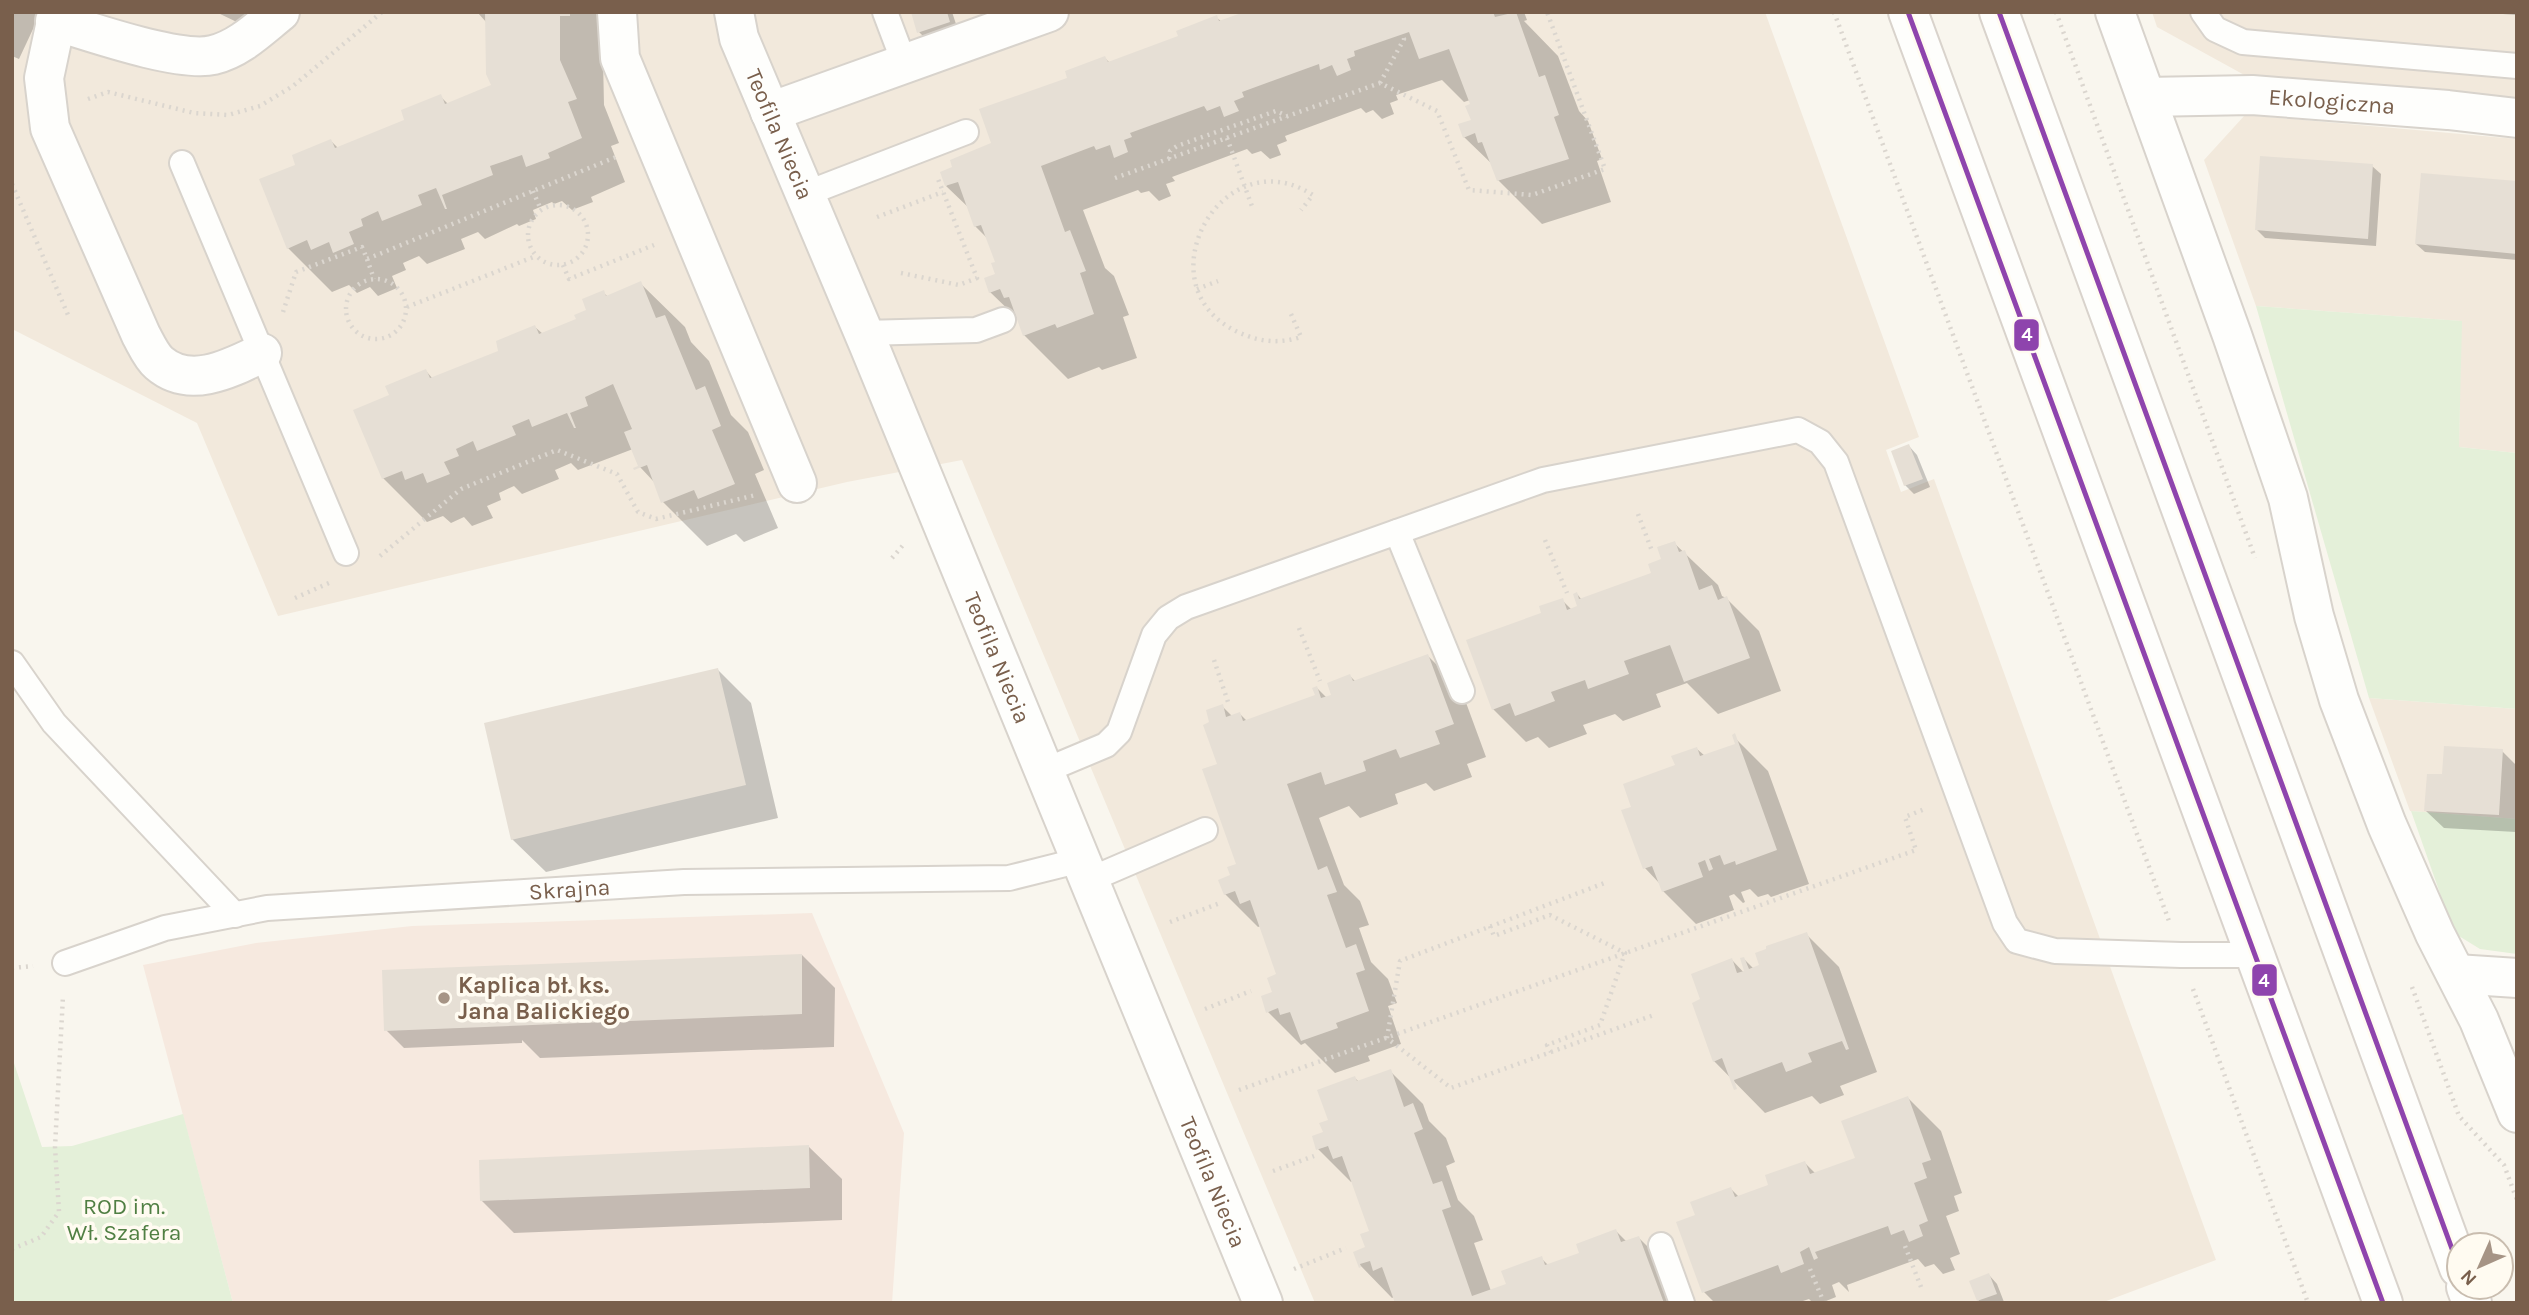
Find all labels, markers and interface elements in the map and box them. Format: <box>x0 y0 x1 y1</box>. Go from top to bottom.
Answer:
street label: Teofila Niecia <box>740 65 819 204</box>
street label: Ekologiczna <box>2268 83 2396 119</box>
line badge: 4 <box>2013 318 2040 352</box>
text: 4 <box>2021 324 2033 346</box>
street label: Teofila Niecia <box>959 588 1037 727</box>
street label: Skrajna <box>528 873 611 905</box>
line badge: 4 <box>2251 963 2278 997</box>
text: 4 <box>2258 970 2270 992</box>
place label: Kaplica bł. ks. Jana Balickiego <box>458 972 630 1025</box>
marker: Kaplica bł. ks. Jana Balickiego <box>436 990 452 1006</box>
street label: Teofila Niecia <box>1174 1113 1252 1252</box>
park label: ROD im. Wł. Szafera <box>67 1193 181 1246</box>
north arrow <box>2445 1231 2515 1301</box>
text: N <box>2456 1265 2481 1290</box>

